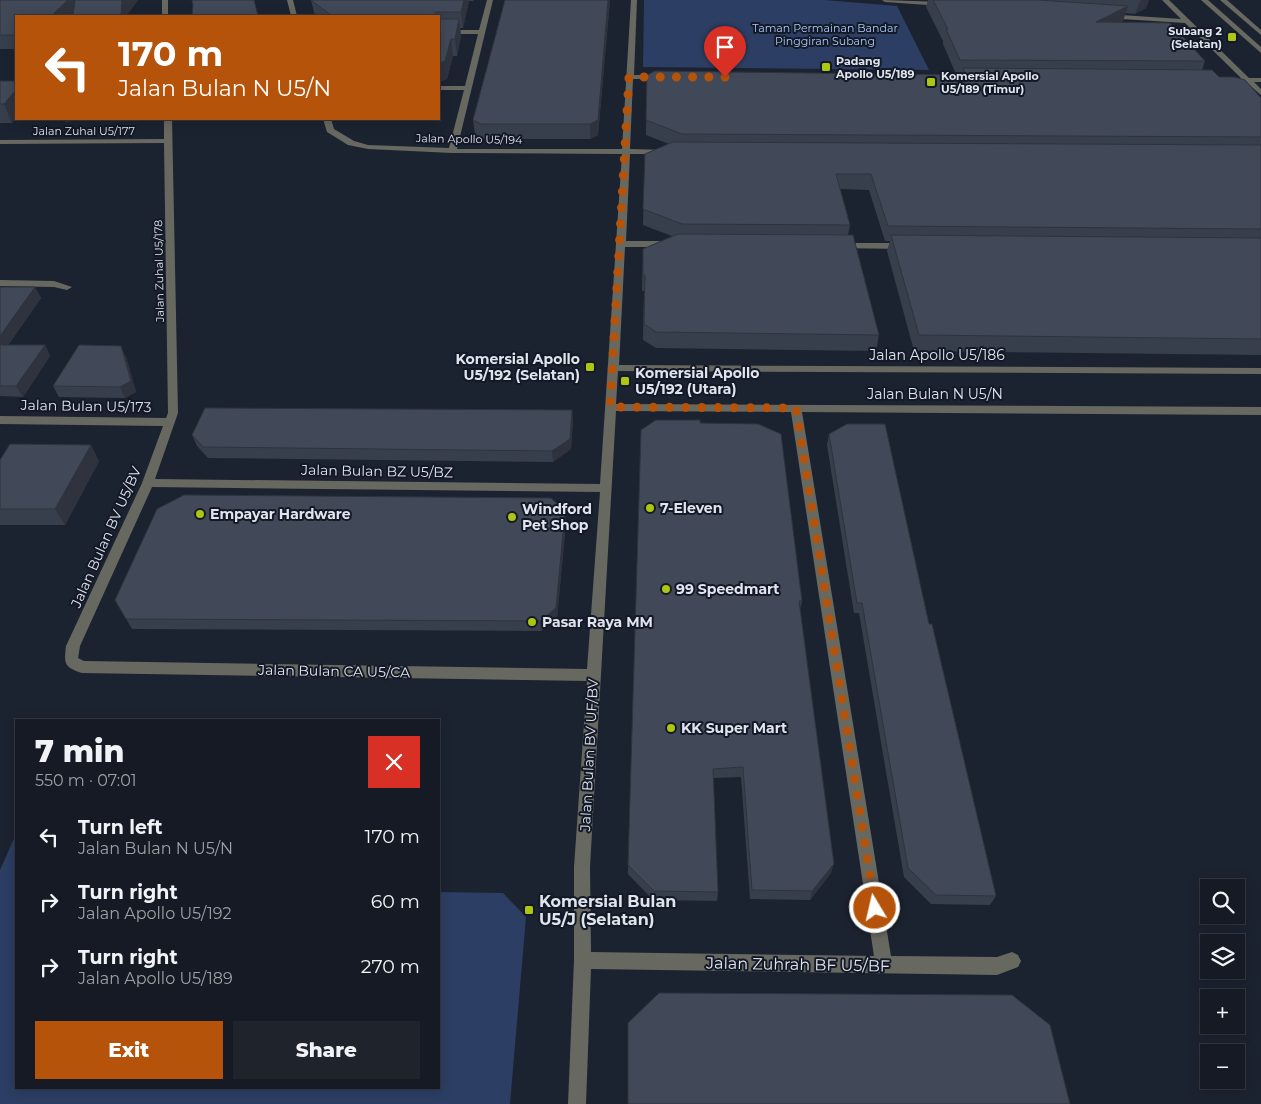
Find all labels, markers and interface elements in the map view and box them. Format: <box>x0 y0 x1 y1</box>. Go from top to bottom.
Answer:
park label: Taman Permainan Bandar Pinggiran Subang <box>752 21 898 48</box>
place label: Subang 2 (Selatan) <box>1168 24 1222 51</box>
pin <box>704 26 746 77</box>
marker: Subang 2 (Selatan) <box>1226 31 1238 43</box>
text: 170 m <box>118 32 223 75</box>
icon: arrive <box>711 33 739 61</box>
icon: left <box>35 35 100 100</box>
place label: Padang Apollo U5/189 <box>835 54 915 81</box>
marker: Padang Apollo U5/189 <box>820 61 832 73</box>
place label: Komersial Apollo U5/189 (Timur) <box>941 69 1039 96</box>
text: Jalan Bulan N U5/N <box>118 75 331 102</box>
marker: Komersial Apollo U5/189 (Timur) <box>925 76 937 88</box>
street label: Jalan Zuhal U5/177 <box>32 124 135 138</box>
street label: Jalan Apollo U5/194 <box>415 131 523 147</box>
street label: Jalan Zuhal U5/178 <box>151 220 167 323</box>
street label: Jalan Apollo U5/186 <box>868 346 1005 364</box>
place label: Komersial Apollo U5/192 (Selatan) <box>456 350 580 384</box>
marker: Komersial Apollo U5/192 (Selatan) <box>584 361 596 373</box>
place label: Komersial Apollo U5/192 (Utara) <box>635 364 759 398</box>
marker: Komersial Apollo U5/192 (Utara) <box>619 375 631 387</box>
street label: Jalan Bulan N U5/N <box>866 385 1003 403</box>
street label: Jalan Bulan U5/173 <box>19 396 152 416</box>
street label: Jalan Bulan BZ U5/BZ <box>300 461 453 481</box>
street label: Jalan Bulan BV U5/BV <box>66 463 145 611</box>
place label: 7-Eleven <box>660 499 722 517</box>
place label: Windford Pet Shop <box>522 500 592 534</box>
marker: 7-Eleven <box>644 502 656 514</box>
place label: Empayar Hardware <box>210 505 351 523</box>
marker: Empayar Hardware <box>194 508 206 520</box>
marker: Windford Pet Shop <box>506 511 518 523</box>
place label: 99 Speedmart <box>676 580 779 598</box>
marker: 99 Speedmart <box>660 583 672 595</box>
place label: Pasar Raya MM <box>542 613 653 631</box>
marker: Pasar Raya MM <box>526 616 538 628</box>
street label: Jalan Bulan CA U5/CA <box>257 661 411 681</box>
street label: Jalan Bulan BV UF/BV <box>576 678 602 833</box>
place label: KK Super Mart <box>681 719 787 737</box>
marker: KK Super Mart <box>665 722 677 734</box>
text: 7 min <box>35 733 124 770</box>
button: close <box>368 736 420 788</box>
text: 550 m · 07:01 <box>35 771 137 790</box>
text: Turn left <box>78 816 163 839</box>
icon: left <box>35 823 63 851</box>
text: 170 m <box>365 825 420 848</box>
text: Jalan Bulan N U5/N <box>78 839 233 858</box>
map controls <box>1200 879 1245 1089</box>
button: search <box>1200 879 1245 924</box>
text: Turn right <box>78 881 178 904</box>
position arrow <box>848 881 900 933</box>
icon: right <box>35 888 63 916</box>
text: 60 m <box>371 890 420 913</box>
place label: Komersial Bulan U5/J (Selatan) <box>539 892 676 929</box>
text: Jalan Apollo U5/192 <box>78 904 232 923</box>
marker: Komersial Bulan U5/J (Selatan) <box>523 904 535 916</box>
button: layers <box>1200 934 1245 979</box>
text: Turn right <box>78 946 178 969</box>
icon: right <box>35 953 63 981</box>
street label: Jalan Zuhrah BF U5/BF <box>705 953 890 976</box>
text: 270 m <box>361 955 420 978</box>
text: Jalan Apollo U5/189 <box>78 969 233 988</box>
button: + <box>1200 989 1245 1034</box>
button: Exit <box>35 1021 223 1079</box>
button: Share <box>233 1021 420 1079</box>
button: − <box>1200 1044 1245 1089</box>

